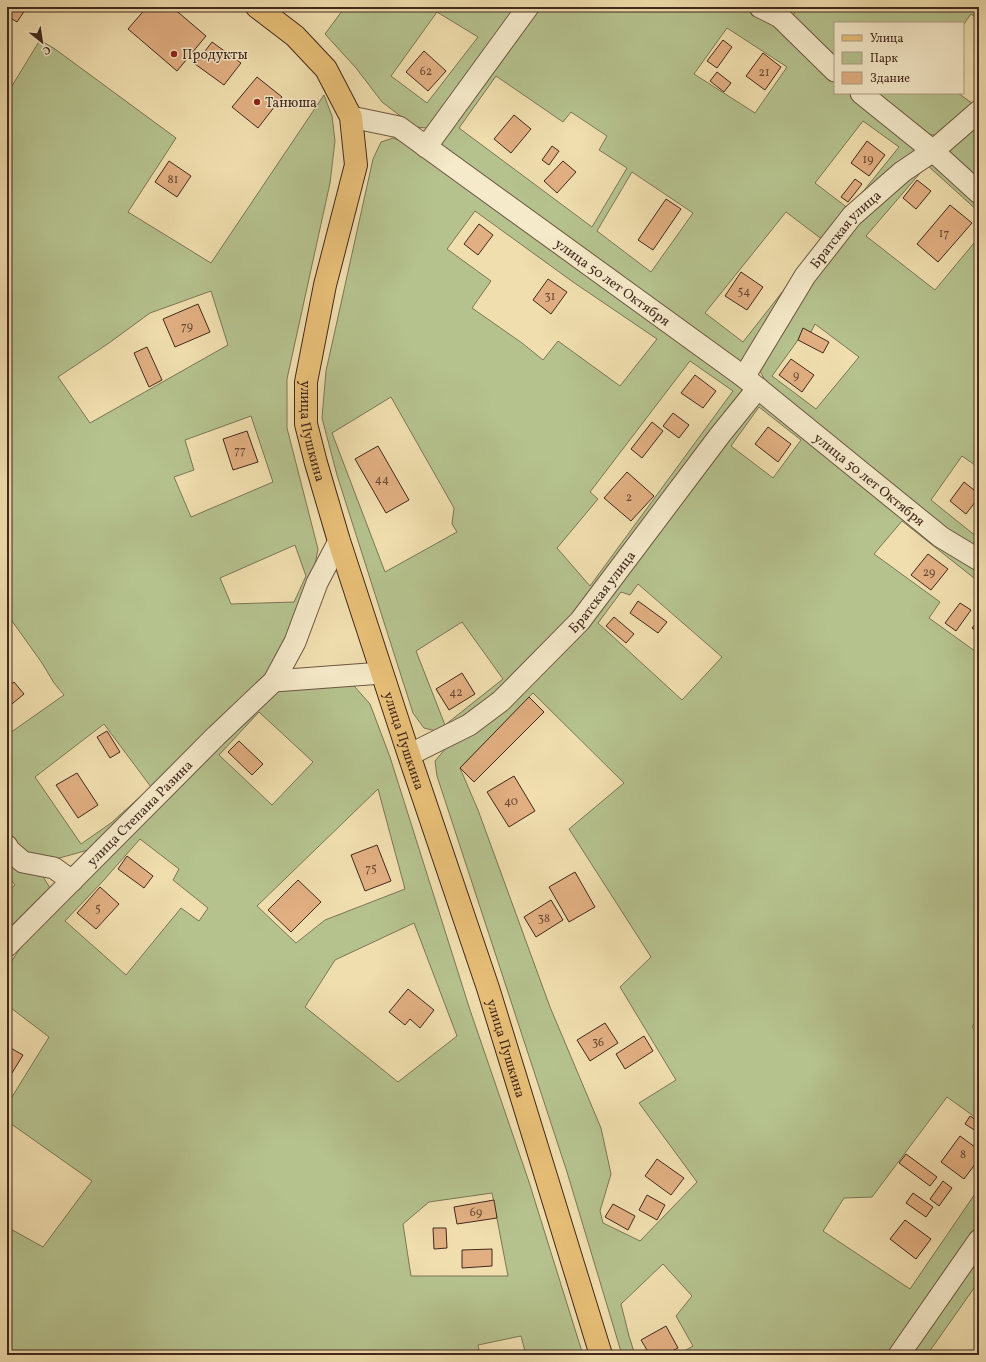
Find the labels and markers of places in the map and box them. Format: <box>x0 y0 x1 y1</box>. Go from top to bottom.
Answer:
place label: Продукты <box>182 46 248 65</box>
marker: Продукты <box>169 49 179 59</box>
place label: Танюша <box>265 94 317 113</box>
marker: Танюша <box>252 97 262 107</box>

